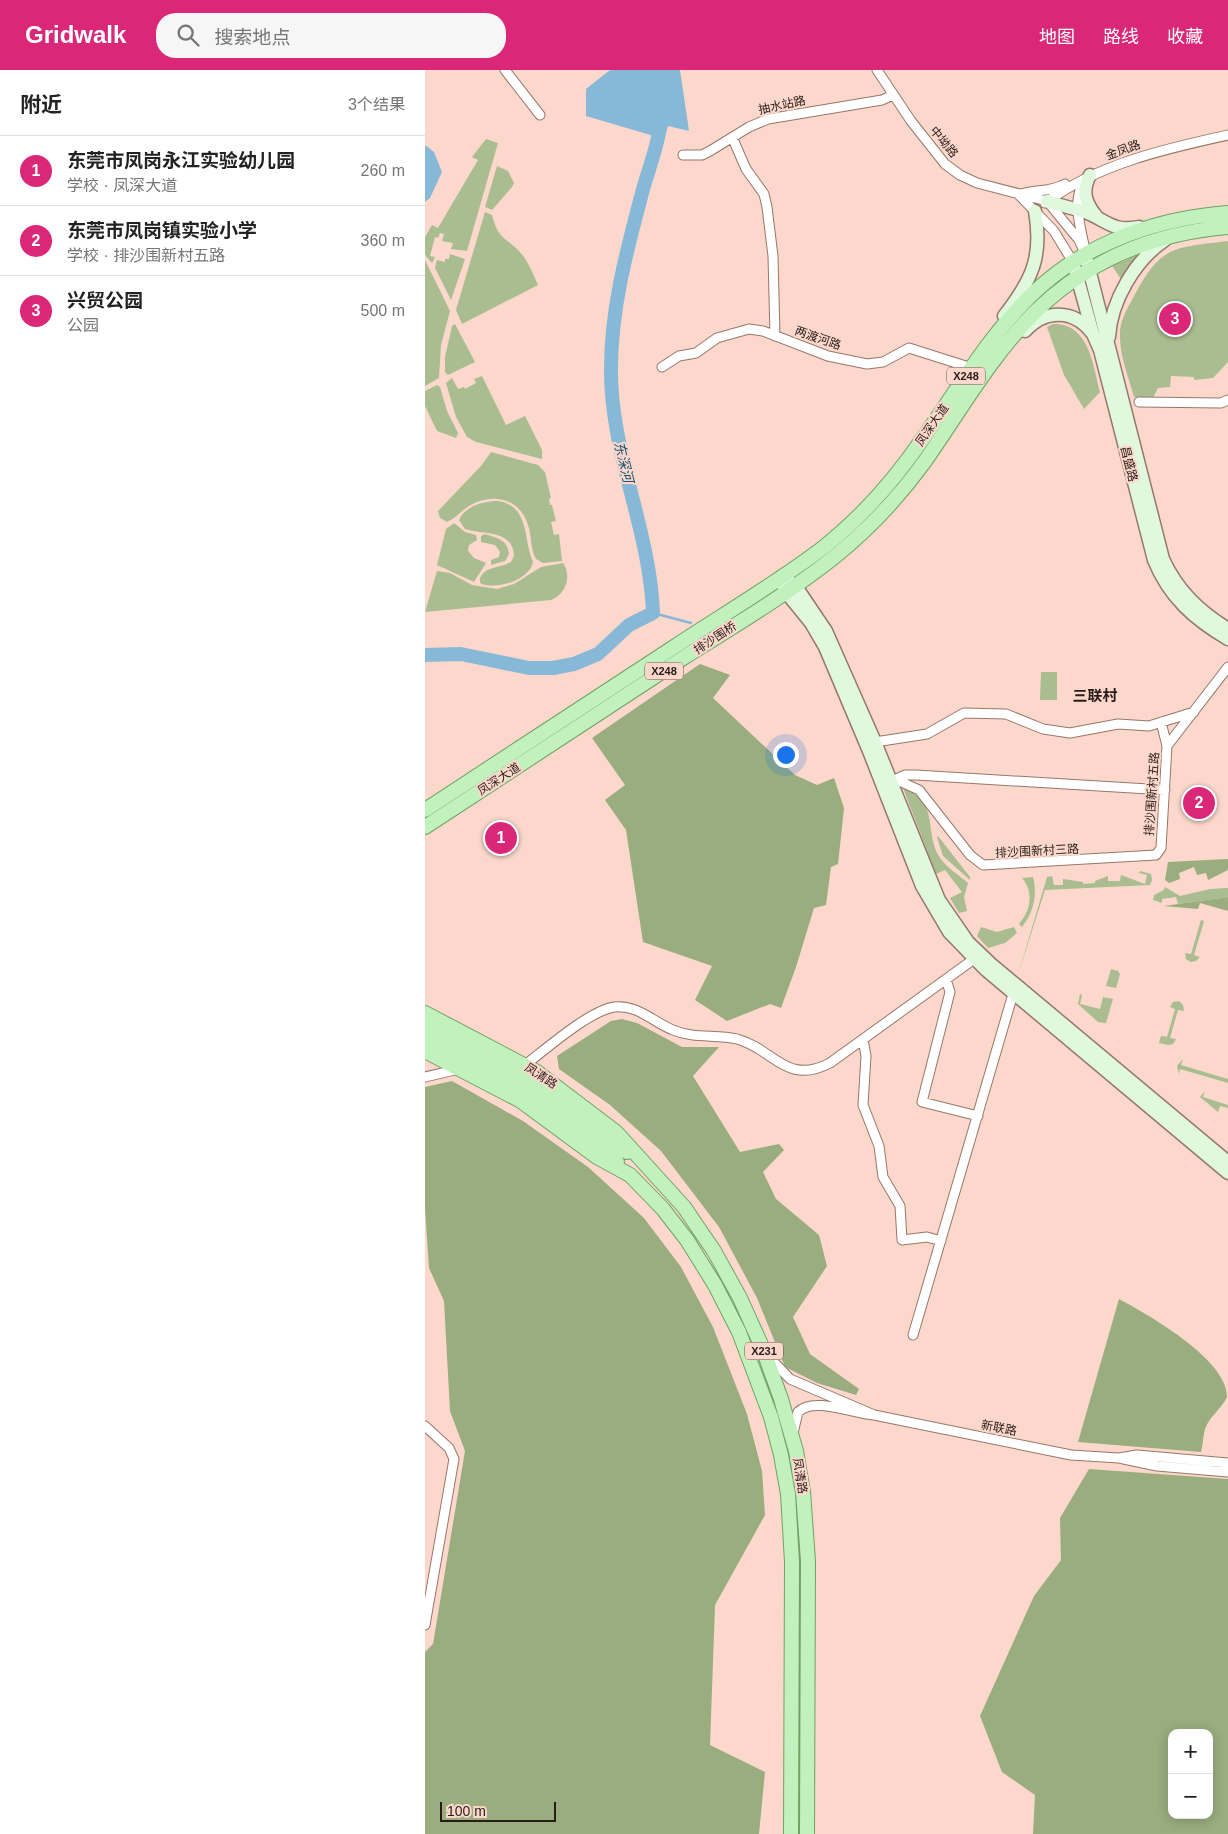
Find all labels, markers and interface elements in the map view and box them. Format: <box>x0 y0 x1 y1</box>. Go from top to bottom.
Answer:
search box <box>156 13 506 58</box>
text: Gridwalk <box>25 21 126 48</box>
icon: search <box>174 21 202 49</box>
text: 搜索地点 <box>214 27 290 48</box>
text: 地图 <box>1039 27 1075 47</box>
text: 路线 <box>1103 27 1139 47</box>
text: 收藏 <box>1167 27 1203 47</box>
text: 附近 <box>20 93 62 116</box>
street label: 抽水站路 <box>757 93 807 117</box>
text: 3个结果 <box>348 96 405 113</box>
street label: 中坳路 <box>927 124 961 160</box>
street label: 金凤路 <box>1104 137 1142 163</box>
text: 东莞市凤岗永江实验幼儿园 <box>67 150 295 171</box>
text: 1 <box>32 162 40 179</box>
text: 260 m <box>361 162 405 179</box>
text: 学校 · 凤深大道 <box>67 177 177 194</box>
text: 东莞市凤岗镇实验小学 <box>67 220 257 241</box>
text: 2 <box>32 232 40 249</box>
text: 360 m <box>361 232 405 249</box>
text: 学校 · 排沙围新村五路 <box>67 247 225 264</box>
text: 兴贸公园 <box>67 290 143 311</box>
pin: 3 <box>1159 300 1191 338</box>
text: 3 <box>32 302 40 319</box>
text: 500 m <box>361 302 405 319</box>
text: 公园 <box>67 317 99 334</box>
street label: 两渡河路 <box>793 324 843 352</box>
road number: X248 <box>947 368 985 384</box>
street label: 凤深大道 <box>912 401 952 449</box>
water label: 东深河 <box>611 440 638 487</box>
street label: 昌盛路 <box>1118 445 1140 483</box>
street label: 排沙围桥 <box>691 619 739 657</box>
road number: X248 <box>645 662 683 680</box>
district label: 三联村 <box>1072 687 1118 704</box>
your location <box>773 742 799 768</box>
street label: 排沙围新村五路 <box>1142 752 1162 836</box>
street label: 凤深大道 <box>475 760 523 798</box>
pin: 2 <box>1183 784 1215 822</box>
pin: 1 <box>485 819 517 857</box>
street label: 排沙围新村三路 <box>995 842 1079 860</box>
street label: 凤清路 <box>522 1060 560 1092</box>
road number: X231 <box>745 1342 783 1360</box>
street label: 新联路 <box>980 1418 1018 1438</box>
street label: 凤清路 <box>790 1457 810 1495</box>
map controls <box>1168 1729 1213 1819</box>
button: + <box>1168 1729 1213 1774</box>
button: − <box>1168 1774 1213 1819</box>
scale bar <box>440 1799 556 1822</box>
text: 100 m <box>447 1803 486 1819</box>

